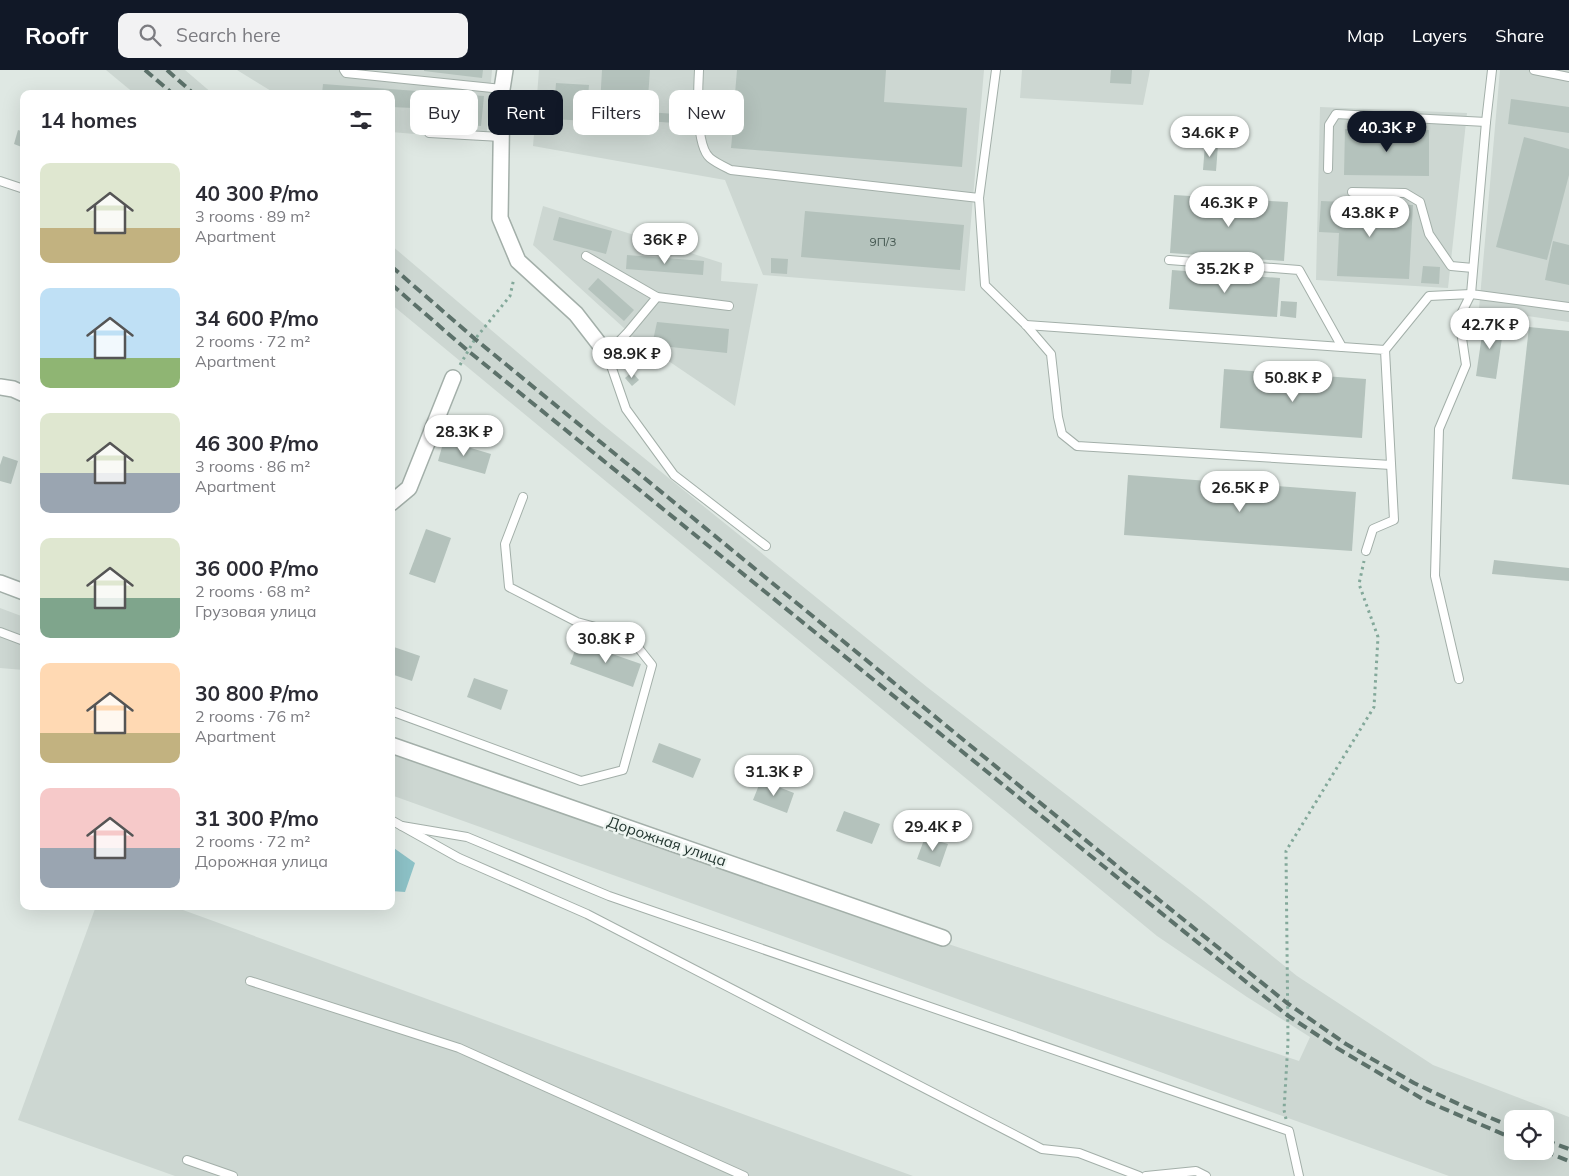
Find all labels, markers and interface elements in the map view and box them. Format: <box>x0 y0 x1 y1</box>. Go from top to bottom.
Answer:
search box <box>118 13 468 58</box>
text: Roofr <box>25 20 88 50</box>
icon: search <box>136 21 164 49</box>
text: Search here <box>176 23 281 47</box>
text: Map <box>1347 24 1384 47</box>
text: Layers <box>1412 24 1467 47</box>
text: Share <box>1495 24 1544 47</box>
chip: Buy <box>410 90 478 135</box>
chip: Rent <box>488 90 563 135</box>
chip: Filters <box>573 90 659 135</box>
chip: New <box>669 90 744 135</box>
icon: filters <box>347 106 375 134</box>
text: 14 homes <box>40 107 137 133</box>
pin: 40.3K ₽ <box>1341 111 1433 153</box>
pin: 34.6K ₽ <box>1164 116 1256 158</box>
text: 40.3K ₽ <box>1358 117 1416 137</box>
text: 34.6K ₽ <box>1181 122 1239 142</box>
text: 40 300 ₽/mo <box>195 180 319 206</box>
icon: home <box>80 183 140 243</box>
pin: 46.3K ₽ <box>1183 186 1275 228</box>
text: 46.3K ₽ <box>1200 192 1258 212</box>
pin: 43.8K ₽ <box>1324 196 1416 238</box>
text: 43.8K ₽ <box>1341 202 1399 222</box>
text: 3 rooms · 89 m² <box>195 206 310 226</box>
pin: 36K ₽ <box>630 222 700 265</box>
text: Apartment <box>195 226 276 246</box>
text: 36K ₽ <box>643 229 687 249</box>
house number: 9П/3 <box>869 234 897 249</box>
pin: 35.2K ₽ <box>1179 252 1271 294</box>
text: 35.2K ₽ <box>1196 258 1254 278</box>
text: 34 600 ₽/mo <box>195 305 319 331</box>
icon: home <box>80 308 140 368</box>
pin: 42.7K ₽ <box>1444 308 1536 350</box>
text: 42.7K ₽ <box>1461 314 1519 334</box>
text: 2 rooms · 72 m² <box>195 331 310 351</box>
pin: 98.9K ₽ <box>586 336 678 379</box>
text: 98.9K ₽ <box>603 343 661 363</box>
text: Apartment <box>195 351 276 371</box>
pin: 50.8K ₽ <box>1247 360 1339 403</box>
text: 50.8K ₽ <box>1264 367 1322 387</box>
pin: 28.3K ₽ <box>418 414 510 457</box>
text: 28.3K ₽ <box>435 421 493 441</box>
text: 46 300 ₽/mo <box>195 430 319 456</box>
icon: home <box>80 433 140 493</box>
text: 3 rooms · 86 m² <box>195 456 310 476</box>
pin: 26.5K ₽ <box>1194 470 1286 513</box>
text: Apartment <box>195 476 276 496</box>
text: 26.5K ₽ <box>1211 477 1269 497</box>
text: 36 000 ₽/mo <box>195 555 319 581</box>
icon: home <box>80 558 140 618</box>
text: 2 rooms · 68 m² <box>195 581 310 601</box>
text: Грузовая улица <box>195 601 317 621</box>
pin: 30.8K ₽ <box>560 622 652 664</box>
text: 30.8K ₽ <box>577 628 635 648</box>
text: 30 800 ₽/mo <box>195 680 319 706</box>
icon: home <box>80 683 140 743</box>
text: 2 rooms · 76 m² <box>195 706 310 726</box>
text: Apartment <box>195 726 276 746</box>
pin: 31.3K ₽ <box>728 754 820 797</box>
text: 31.3K ₽ <box>745 761 803 781</box>
text: 31 300 ₽/mo <box>195 805 319 831</box>
icon: home <box>80 808 140 868</box>
pin: 29.4K ₽ <box>887 810 979 852</box>
street label: Дорожная улица <box>605 812 729 870</box>
text: 29.4K ₽ <box>904 816 962 836</box>
text: 2 rooms · 72 m² <box>195 831 310 851</box>
text: Дорожная улица <box>195 851 328 871</box>
map controls <box>1504 1110 1554 1160</box>
button: locate <box>1504 1110 1554 1160</box>

